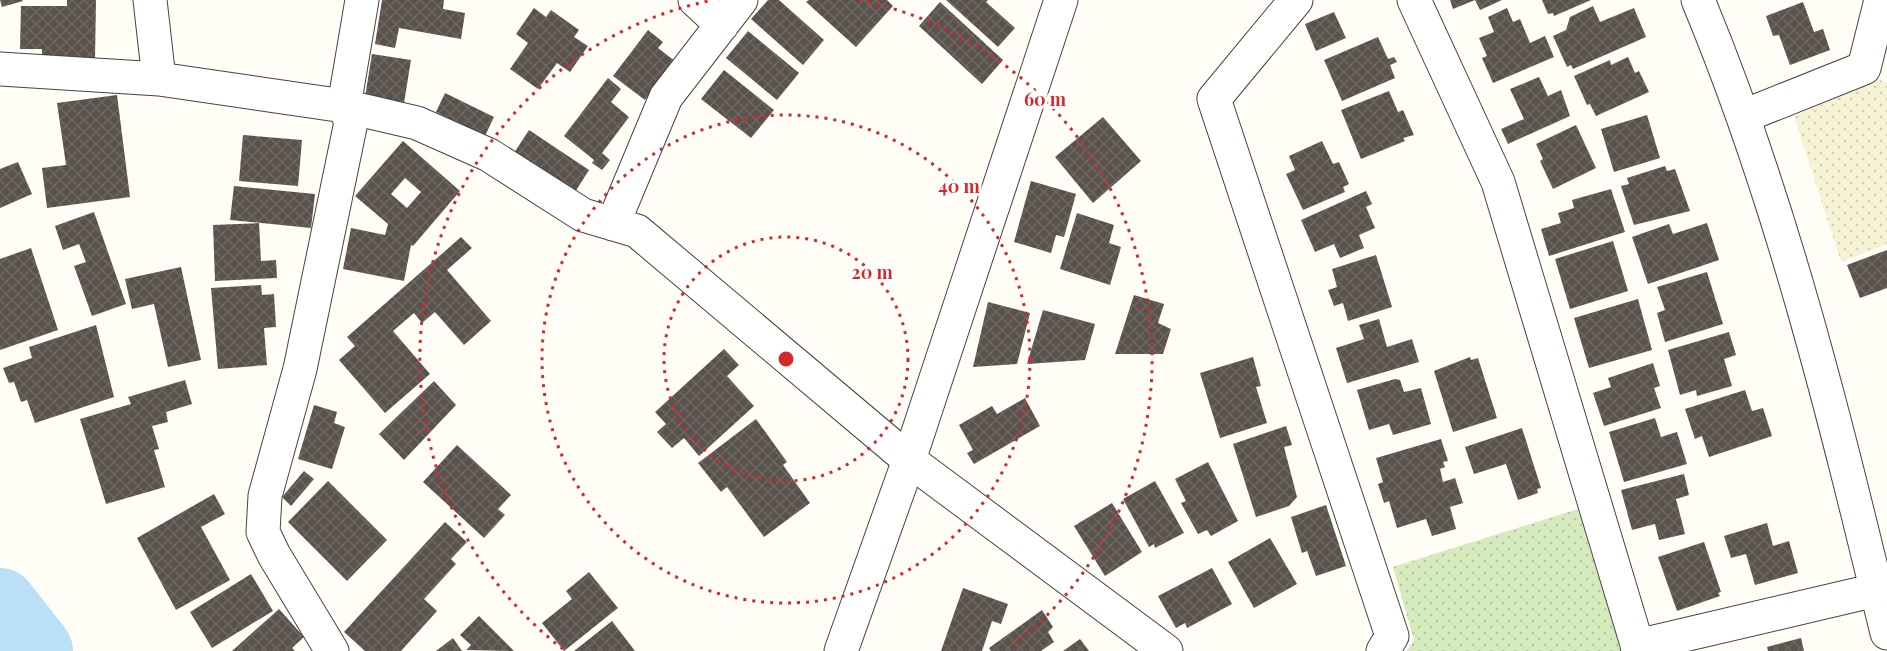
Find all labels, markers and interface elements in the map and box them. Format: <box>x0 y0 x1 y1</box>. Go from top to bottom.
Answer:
text: 60 m <box>1024 87 1067 111</box>
text: 40 m <box>938 174 981 198</box>
text: 20 m <box>851 260 893 284</box>
centre of rings <box>776 349 796 369</box>

